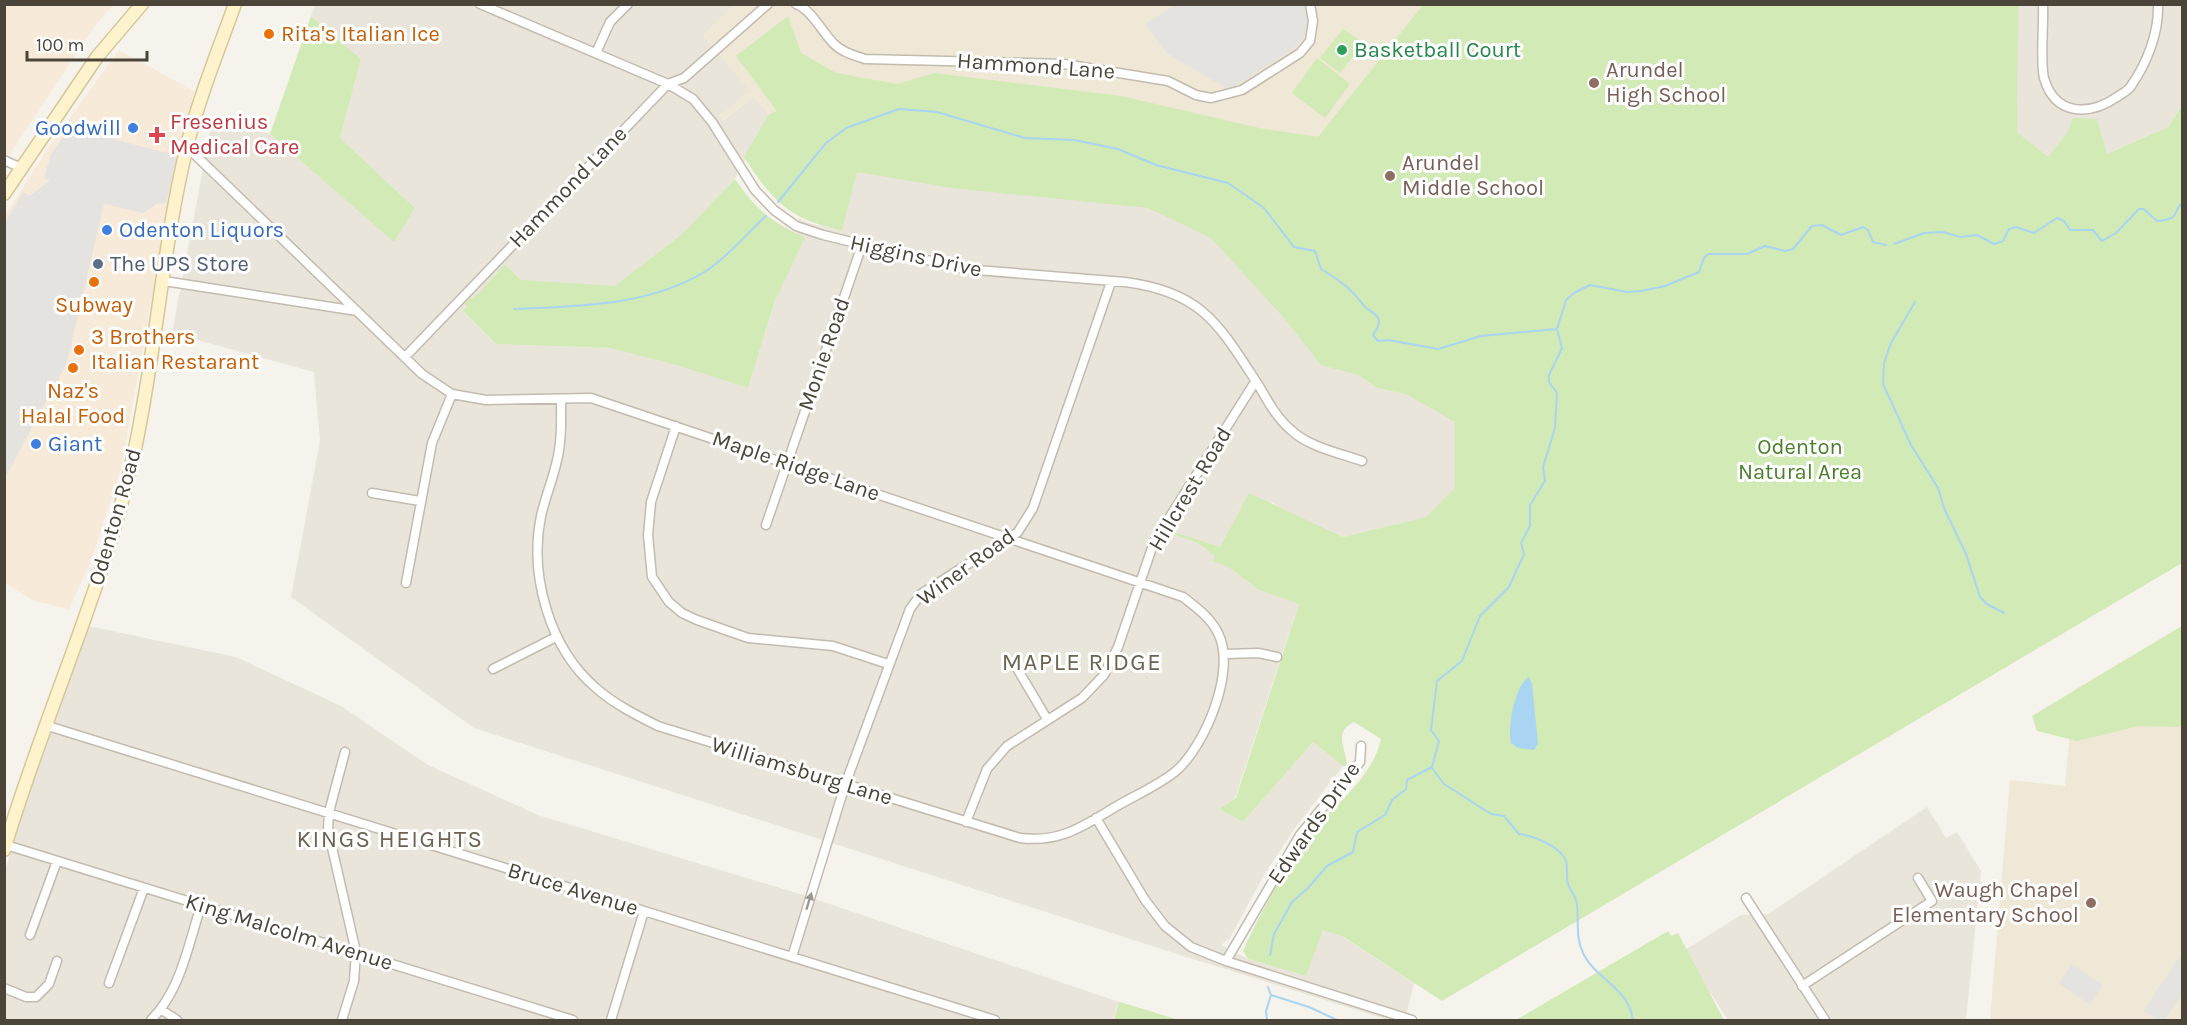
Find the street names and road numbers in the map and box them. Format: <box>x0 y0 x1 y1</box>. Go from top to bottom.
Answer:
street label: Hammond Lane <box>956 48 1116 84</box>
street label: Hammond Lane <box>504 121 632 253</box>
street label: Higgins Drive <box>848 229 984 283</box>
street label: Monie Road <box>793 294 855 414</box>
street label: Hillcrest Road <box>1143 422 1237 556</box>
street label: Maple Ridge Lane <box>709 425 883 507</box>
street label: Odenton Road <box>83 446 147 588</box>
street label: Winer Road <box>912 523 1020 611</box>
street label: Williamsburg Lane <box>708 731 896 811</box>
street label: Edwards Drive <box>1262 757 1366 889</box>
street label: Bruce Avenue <box>505 857 641 921</box>
street label: King Malcolm Avenue <box>182 888 396 976</box>

